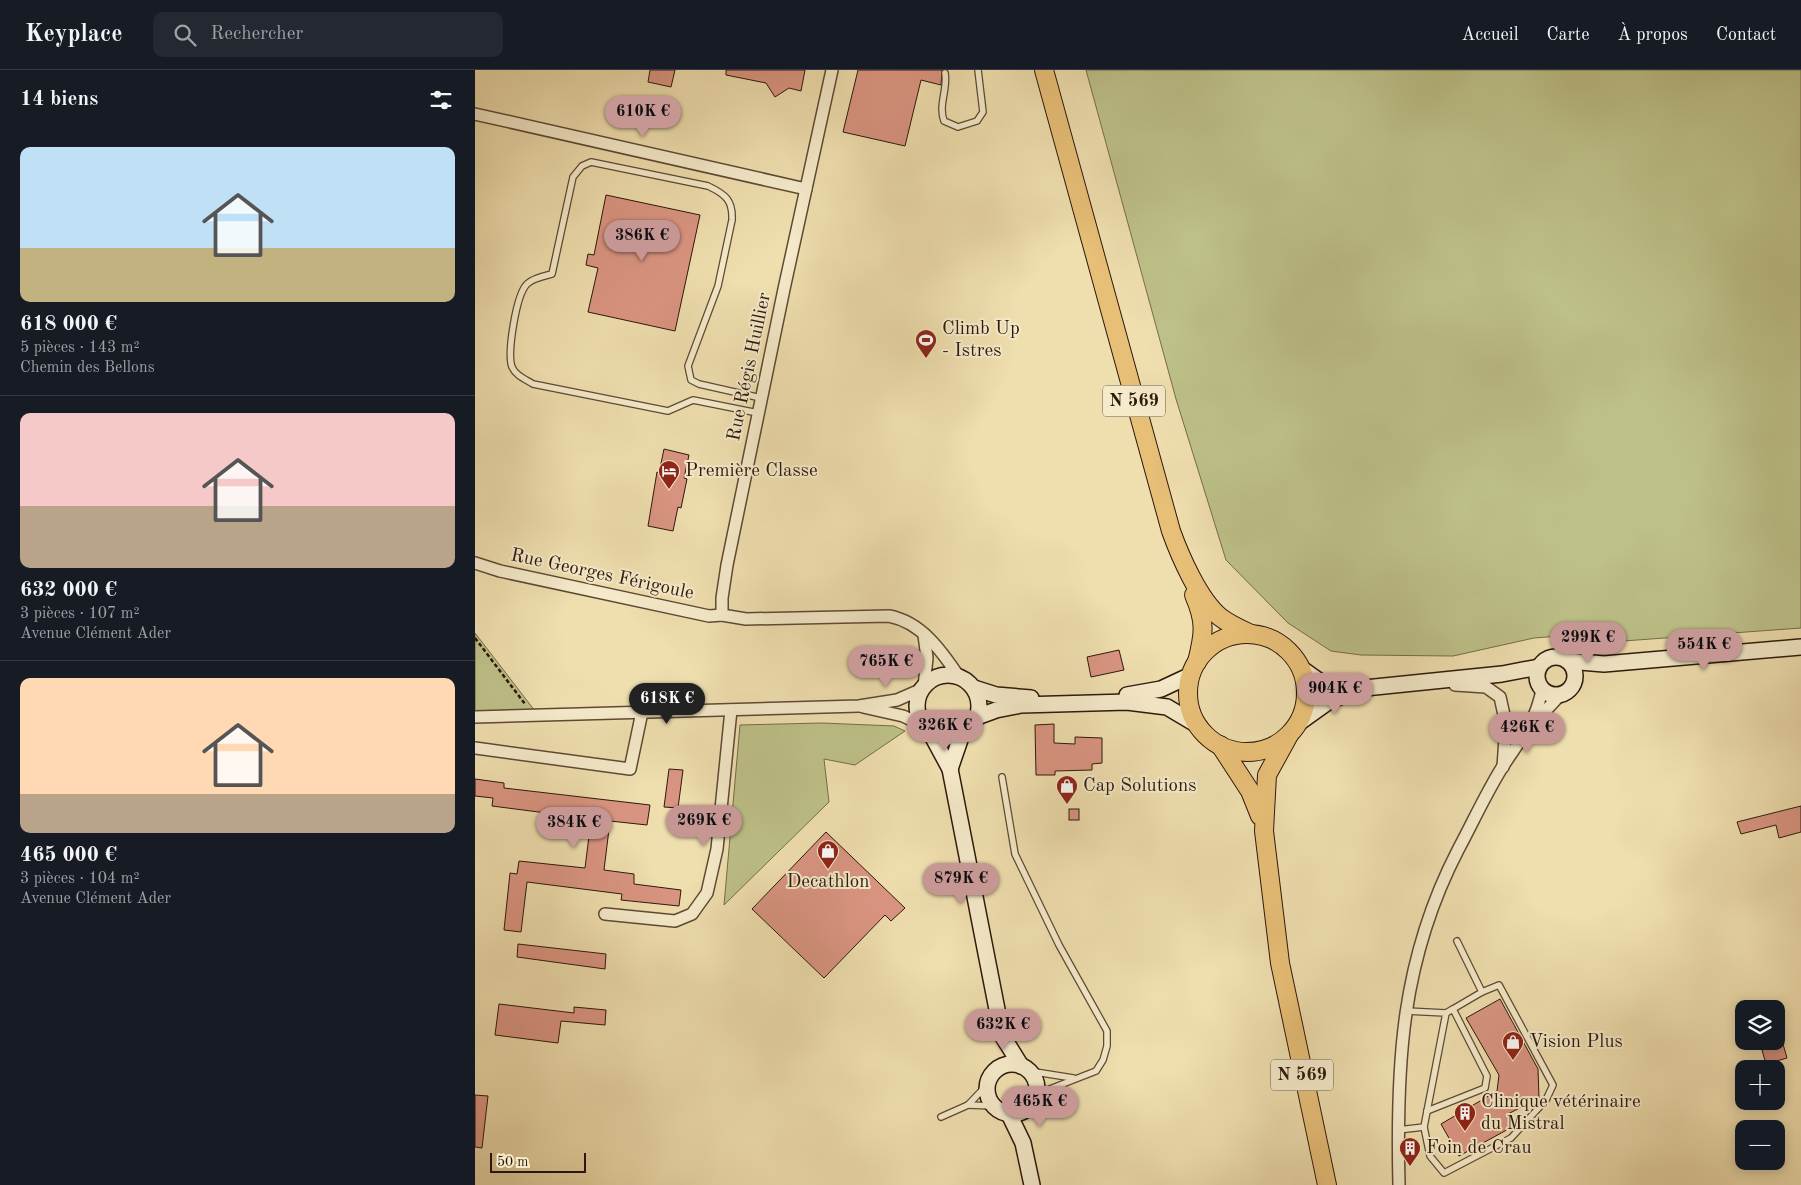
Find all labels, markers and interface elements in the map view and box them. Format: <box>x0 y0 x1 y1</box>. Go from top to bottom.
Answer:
search box <box>153 12 503 57</box>
icon: search <box>171 21 199 49</box>
text: Keyplace <box>25 23 123 47</box>
text: Rechercher <box>211 25 303 44</box>
text: Accueil <box>1461 26 1519 44</box>
text: Carte <box>1547 26 1589 44</box>
text: À propos <box>1617 26 1688 44</box>
text: Contact <box>1716 26 1776 44</box>
icon: filters <box>427 86 455 114</box>
text: 14 biens <box>20 89 98 110</box>
pin: 610K € <box>602 96 684 138</box>
text: 610K € <box>616 104 670 120</box>
icon: home <box>193 180 283 270</box>
pin: 386K € <box>601 220 683 262</box>
text: 386K € <box>615 228 669 244</box>
street label: Rue Régis Huillier <box>725 291 775 443</box>
text: 618 000 € <box>20 314 117 335</box>
place label: Climb Up - Istres <box>942 320 1020 361</box>
sports icon: Climb Up - Istres <box>914 328 938 359</box>
text: 5 pièces · 143 m² <box>20 340 140 356</box>
text: Chemin des Bellons <box>20 360 155 376</box>
road number: N 569 <box>1103 386 1165 416</box>
icon: home <box>193 445 283 535</box>
hotel icon: Première Classe <box>657 459 681 490</box>
place label: Première Classe <box>685 462 818 481</box>
street label: Rue Georges Férigoule <box>509 546 695 604</box>
text: 632 000 € <box>20 580 117 601</box>
text: 3 pièces · 107 m² <box>20 606 140 622</box>
pin: 299K € <box>1547 622 1629 664</box>
text: Avenue Clément Ader <box>20 626 171 642</box>
pin: 554K € <box>1663 628 1745 671</box>
text: 299K € <box>1561 630 1615 646</box>
text: 554K € <box>1677 637 1731 653</box>
pin: 765K € <box>845 646 927 688</box>
text: 765K € <box>859 654 913 670</box>
pin: 904K € <box>1294 672 1376 715</box>
text: 904K € <box>1308 681 1362 697</box>
pin: 618K € <box>626 682 708 725</box>
text: 618K € <box>640 691 694 707</box>
icon: home <box>193 710 283 800</box>
pin: 326K € <box>904 710 986 752</box>
pin: 426K € <box>1486 712 1568 754</box>
text: 326K € <box>918 718 972 734</box>
text: 426K € <box>1500 720 1554 736</box>
shop icon: Cap Solutions <box>1055 774 1079 805</box>
place label: Cap Solutions <box>1083 777 1196 796</box>
pin: 269K € <box>663 804 745 847</box>
pin: 384K € <box>533 806 615 849</box>
text: 269K € <box>677 813 731 829</box>
text: 384K € <box>547 815 601 831</box>
shop icon: Decathlon <box>816 839 840 870</box>
text: 465 000 € <box>20 845 117 866</box>
pin: 879K € <box>920 862 1002 905</box>
text: 3 pièces · 104 m² <box>20 871 140 887</box>
text: 879K € <box>934 871 988 887</box>
place label: Decathlon <box>786 873 870 892</box>
text: Avenue Clément Ader <box>20 891 171 907</box>
map controls <box>1735 1000 1785 1170</box>
button: layers <box>1735 1000 1785 1050</box>
pin: 632K € <box>962 1008 1044 1051</box>
text: 632K € <box>976 1017 1030 1033</box>
shop icon: Vision Plus <box>1501 1030 1525 1061</box>
place label: Vision Plus <box>1529 1033 1623 1052</box>
road number: N 569 <box>1271 1060 1333 1090</box>
button: + <box>1735 1060 1785 1110</box>
pin: 465K € <box>999 1086 1081 1128</box>
place label: Clinique vétérinaire du Mistral <box>1481 1093 1641 1134</box>
text: 465K € <box>1013 1094 1067 1110</box>
building icon: Clinique vétérinaire du Mistral <box>1453 1101 1477 1132</box>
button: − <box>1735 1120 1785 1170</box>
building icon: Foin de Crau <box>1398 1136 1422 1167</box>
place label: Foin de Crau <box>1426 1139 1532 1158</box>
scale bar <box>490 1150 586 1173</box>
text: 50 m <box>497 1155 528 1169</box>

